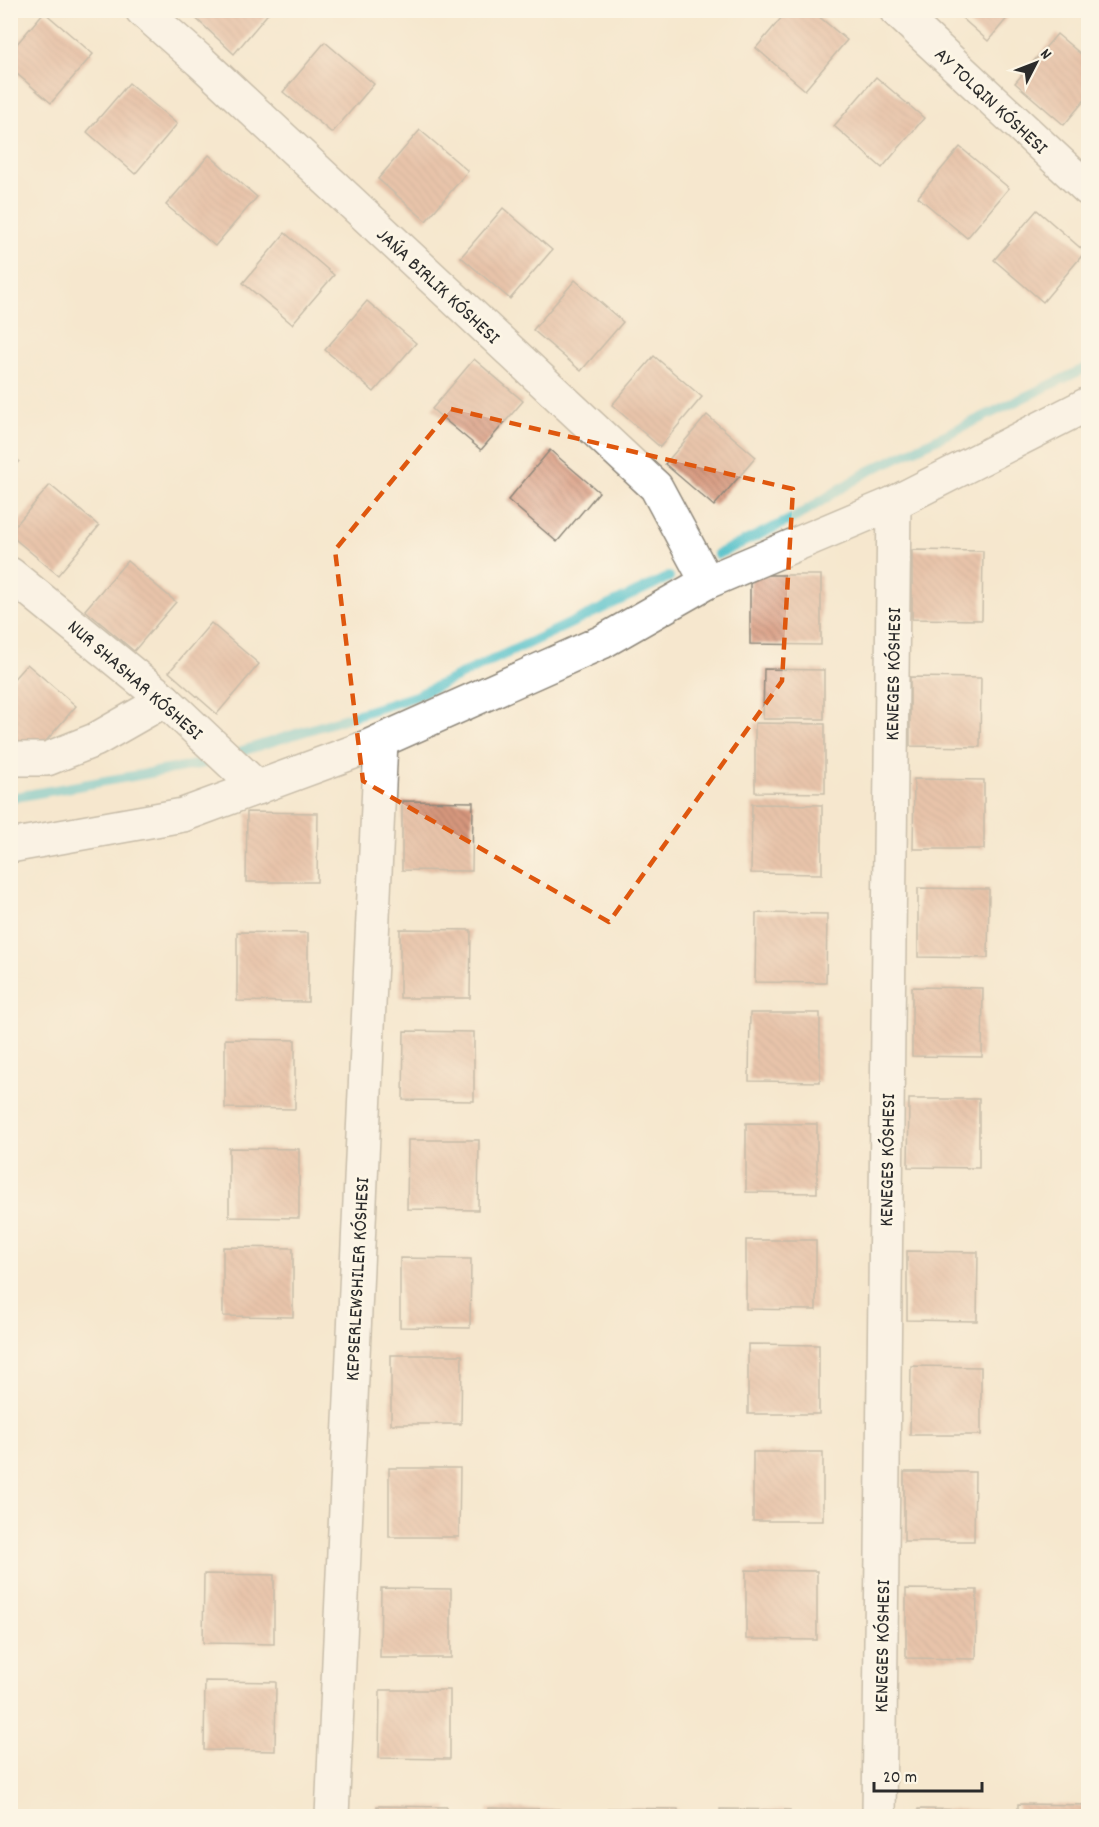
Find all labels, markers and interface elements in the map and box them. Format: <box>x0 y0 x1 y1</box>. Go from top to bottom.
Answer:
north arrow <box>1006 33 1066 93</box>
street label: AY TOLQIN KÓSHESI <box>930 41 1054 159</box>
street label: JAŃA BIRLIK KÓSHESI <box>369 222 505 352</box>
street label: KENEGES KÓSHESI <box>880 607 910 741</box>
street label: NUR SHASHAR KÓSHESI <box>60 614 208 748</box>
street label: KENEGES KÓSHESI <box>874 1093 904 1227</box>
street label: KEPSERLEWSHILER KÓSHESI <box>340 1177 378 1382</box>
street label: KENEGES KÓSHESI <box>869 1579 899 1713</box>
scale bar <box>874 1755 982 1793</box>
text: 20 m <box>883 1766 917 1791</box>

